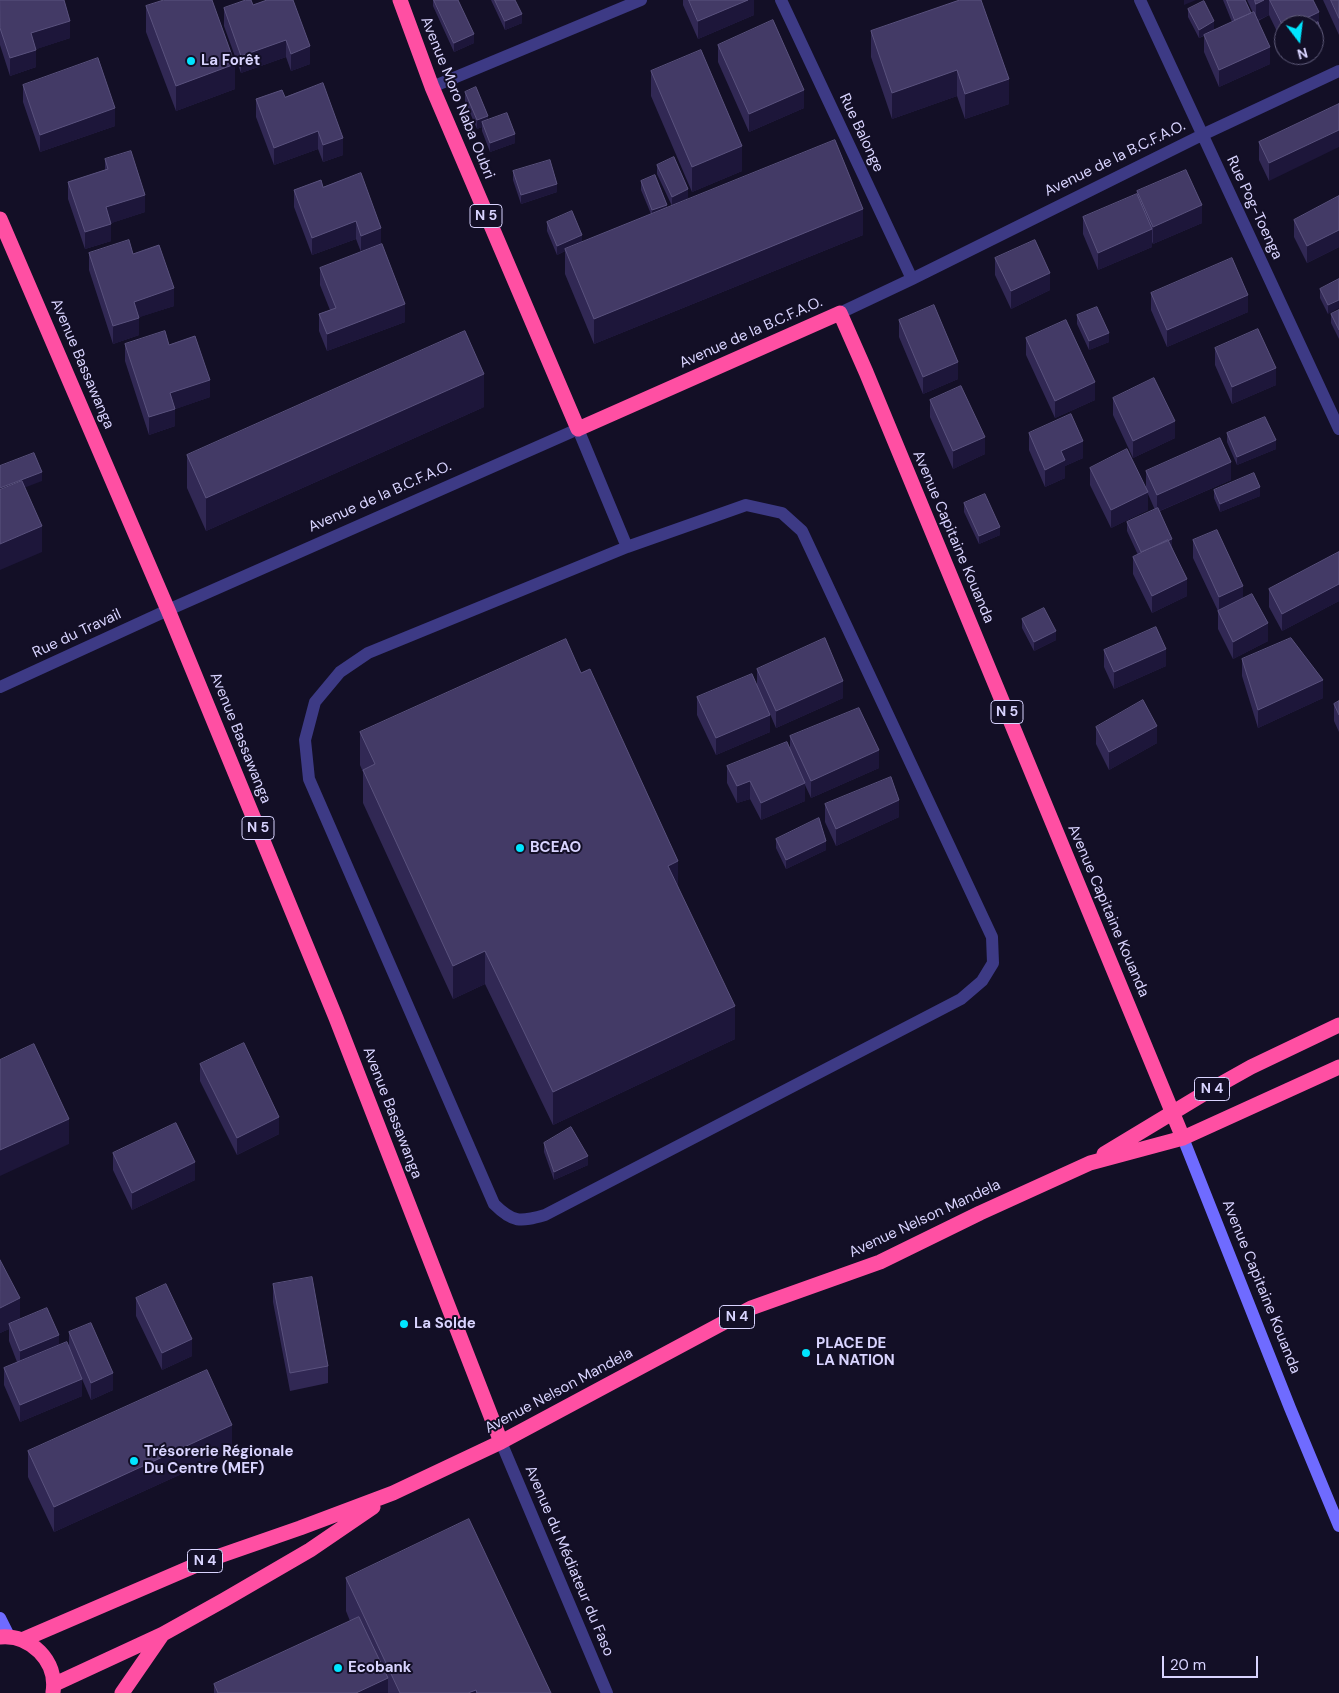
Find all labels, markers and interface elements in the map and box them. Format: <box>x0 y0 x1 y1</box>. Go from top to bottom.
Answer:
street label: Avenue Moro Naba Oubri <box>416 14 498 182</box>
north arrow <box>1274 15 1324 65</box>
text: N <box>1295 44 1310 64</box>
place label: La Forêt <box>201 52 260 70</box>
marker: La Forêt <box>185 55 197 67</box>
street label: Rue Balonge <box>835 91 887 175</box>
street label: Avenue de la B.C.F.A.O. <box>1042 117 1188 201</box>
street label: Rue Pog-Toenga <box>1222 153 1286 263</box>
road number: N 5 <box>470 205 502 228</box>
street label: Avenue de la B.C.F.A.O. <box>677 293 825 373</box>
street label: Avenue Bassawanga <box>46 296 118 432</box>
street label: Avenue Capitaine Kouanda <box>908 448 998 626</box>
street label: Avenue de la B.C.F.A.O. <box>306 457 454 537</box>
street label: Rue du Travail <box>30 606 124 662</box>
street label: Avenue Bassawanga <box>205 670 275 806</box>
road number: N 5 <box>991 700 1023 724</box>
road number: N 5 <box>242 816 274 840</box>
street label: Avenue Capitaine Kouanda <box>1063 822 1153 1000</box>
place label: BCEAO <box>530 839 581 857</box>
marker: BCEAO <box>514 842 526 854</box>
street label: Avenue Bassawanga <box>359 1045 425 1181</box>
road number: N 4 <box>1194 1078 1230 1100</box>
street label: Avenue Nelson Mandela <box>846 1176 1004 1262</box>
street label: Avenue Capitaine Kouanda <box>1218 1198 1304 1376</box>
road number: N 4 <box>720 1305 754 1328</box>
place label: La Solde <box>414 1315 476 1333</box>
marker: La Solde <box>398 1318 410 1330</box>
place label: PLACE DE LA NATION <box>816 1335 895 1370</box>
street label: Avenue Nelson Mandela <box>482 1344 636 1438</box>
marker: PLACE DE LA NATION <box>800 1347 812 1359</box>
place label: Trésorerie Régionale Du Centre (MEF) <box>144 1443 293 1478</box>
marker: Trésorerie Régionale Du Centre (MEF) <box>128 1455 140 1467</box>
street label: Avenue du Médiateur du Faso <box>521 1463 617 1659</box>
road number: N 4 <box>188 1550 222 1572</box>
scale bar <box>1164 1646 1260 1678</box>
text: 20 m <box>1170 1655 1206 1675</box>
place label: Ecobank <box>348 1659 412 1677</box>
marker: Ecobank <box>332 1662 344 1674</box>

